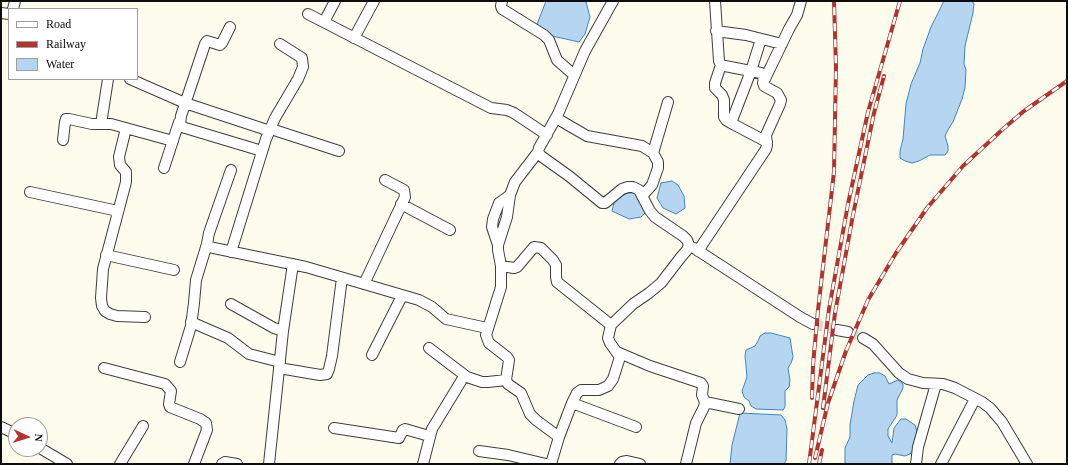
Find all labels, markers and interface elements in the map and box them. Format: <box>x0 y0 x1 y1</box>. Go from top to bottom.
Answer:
legend <box>8 8 138 80</box>
text: Road <box>46 17 71 31</box>
text: Railway <box>46 37 86 51</box>
text: Water <box>46 57 74 71</box>
north arrow <box>8 417 48 457</box>
text: N <box>33 433 45 442</box>

